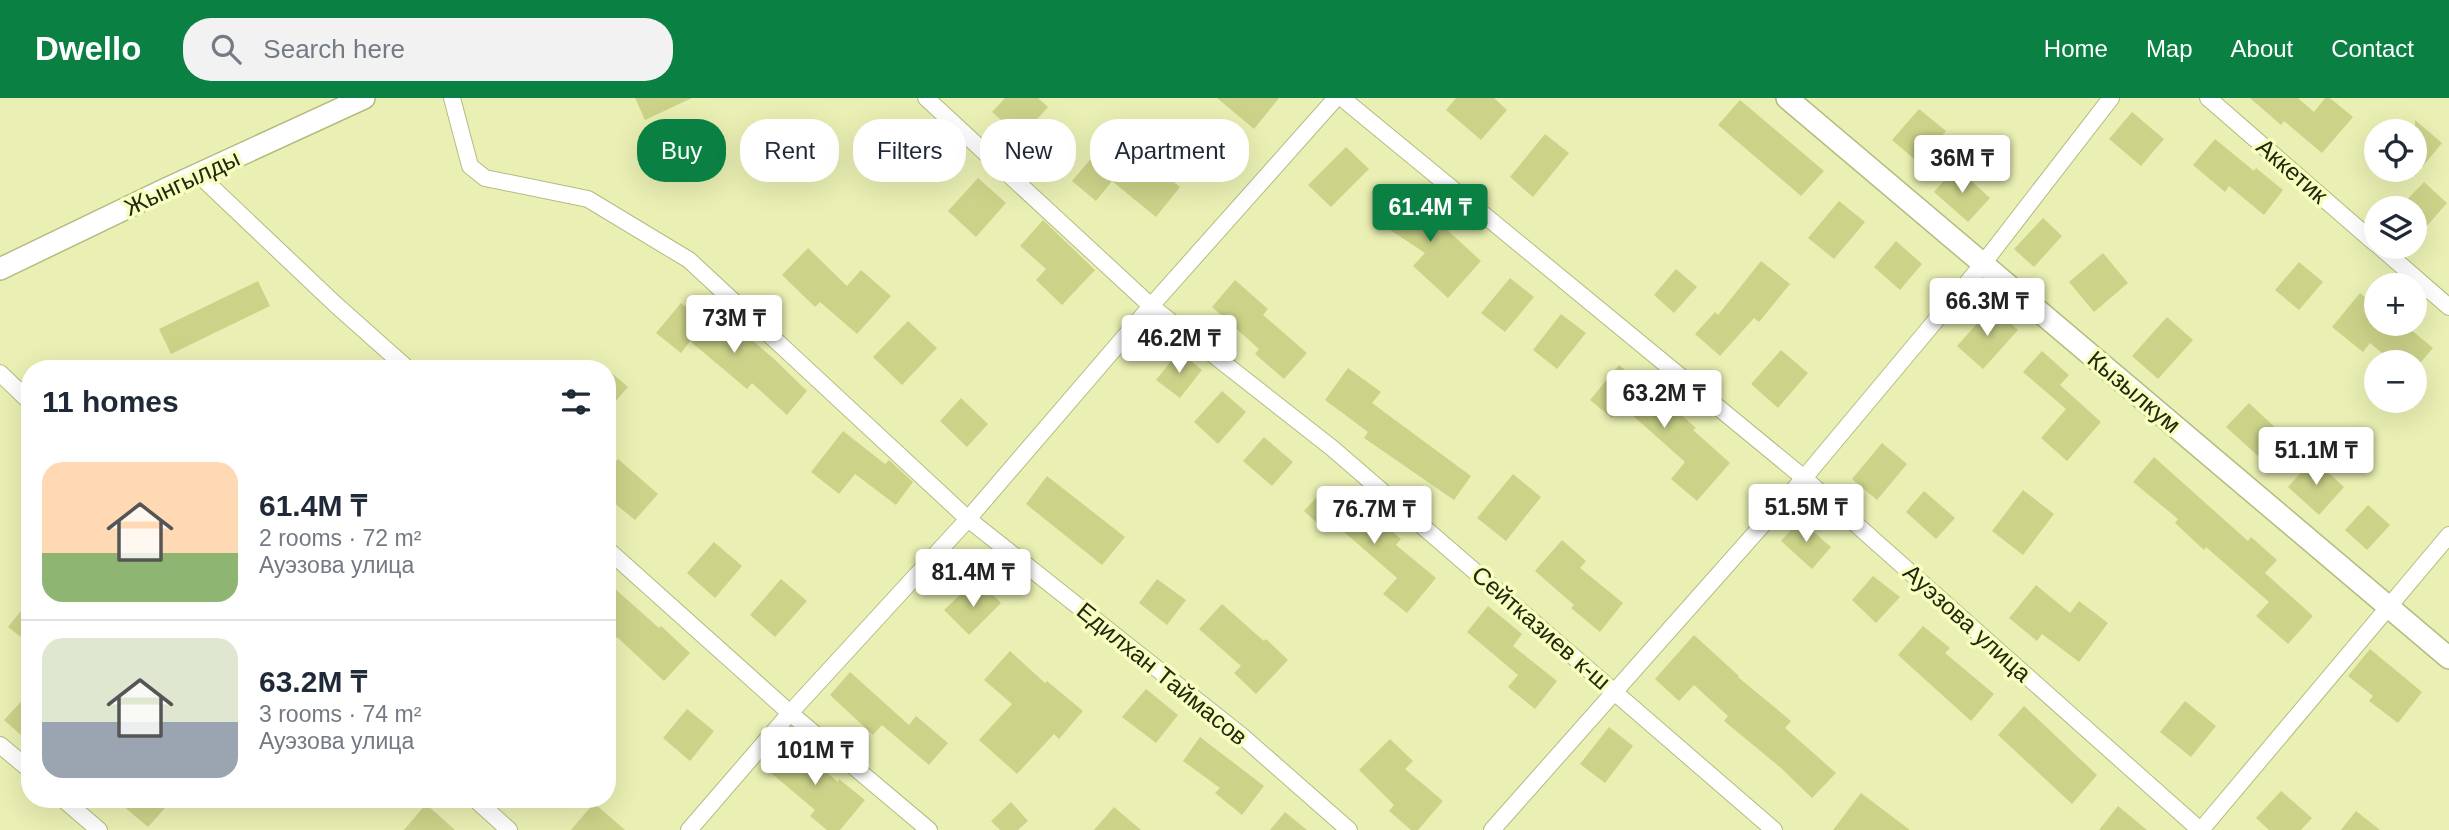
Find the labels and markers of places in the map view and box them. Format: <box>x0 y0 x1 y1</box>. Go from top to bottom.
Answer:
pin: 36M ₸ <box>1913 136 2011 195</box>
pin: 61.4M ₸ <box>1365 184 1495 244</box>
pin: 66.3M ₸ <box>1922 278 2052 338</box>
pin: 73M ₸ <box>685 296 783 355</box>
pin: 46.2M ₸ <box>1114 316 1244 375</box>
pin: 63.2M ₸ <box>1599 370 1729 430</box>
pin: 51.1M ₸ <box>2251 428 2381 487</box>
pin: 51.5M ₸ <box>1741 484 1871 544</box>
pin: 76.7M ₸ <box>1309 486 1439 546</box>
pin: 81.4M ₸ <box>908 550 1038 609</box>
pin: 101M ₸ <box>758 728 872 787</box>

